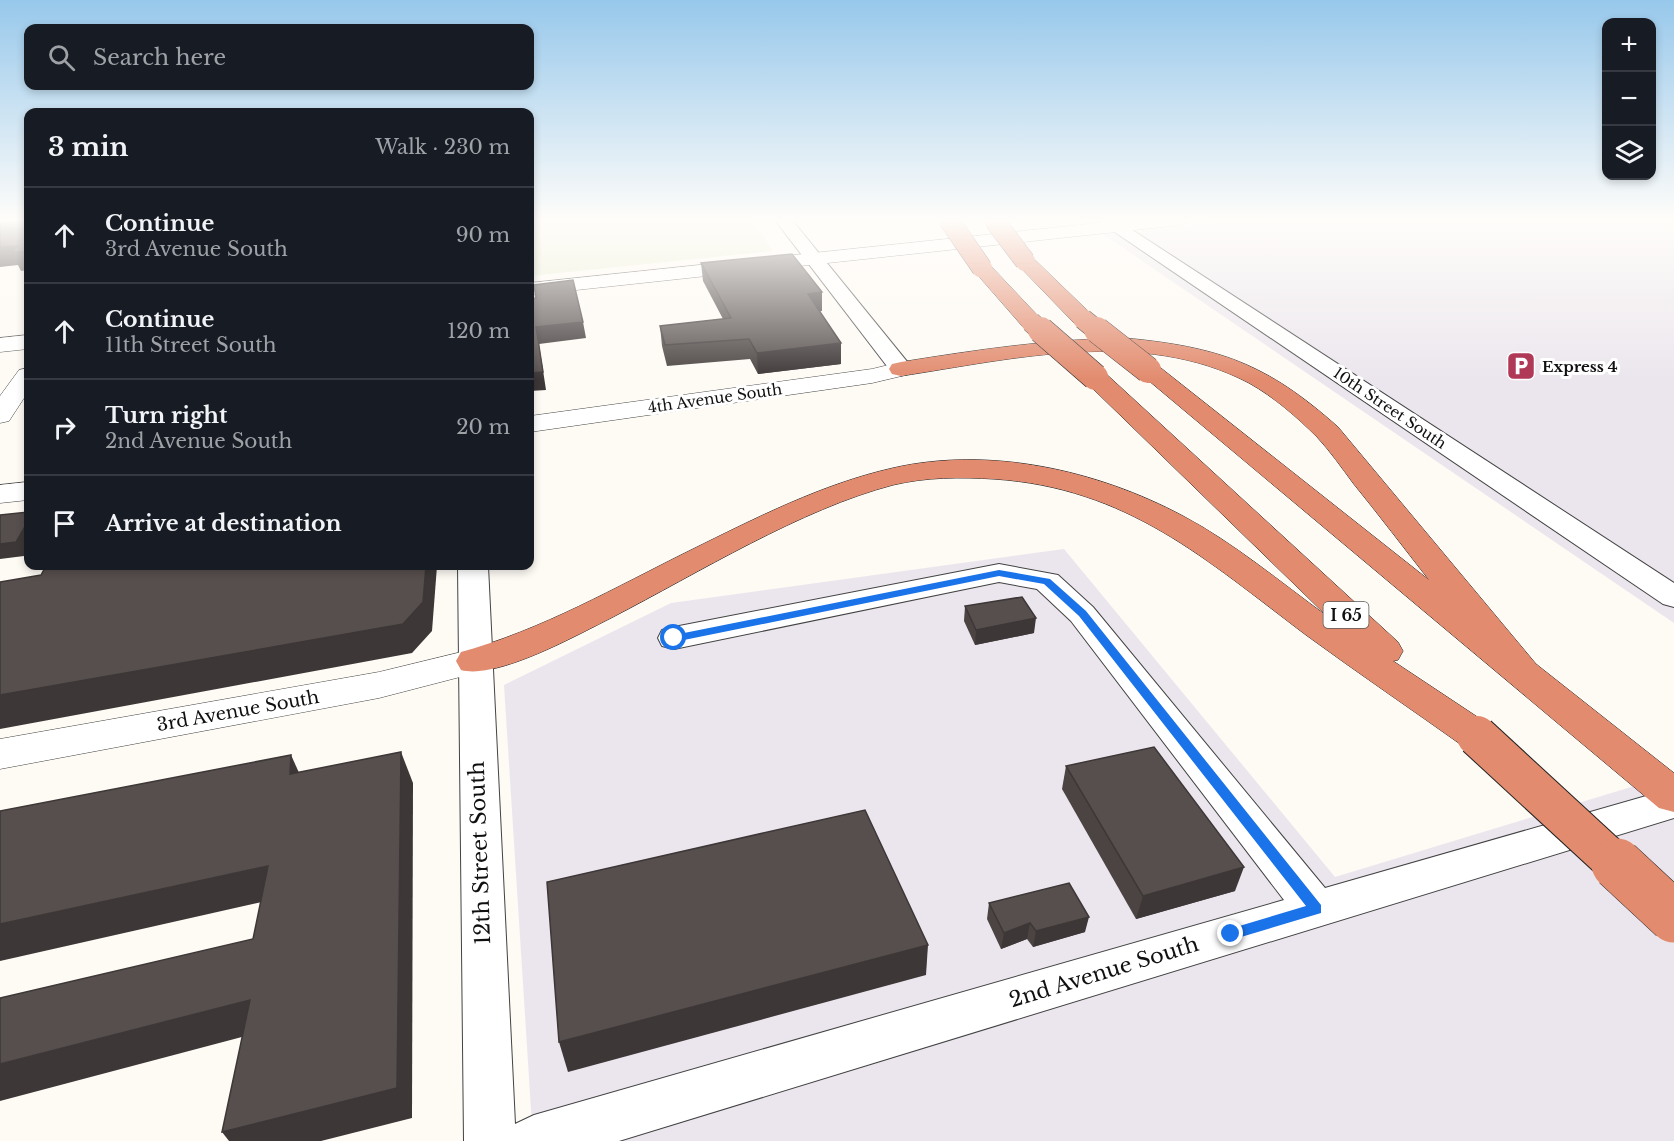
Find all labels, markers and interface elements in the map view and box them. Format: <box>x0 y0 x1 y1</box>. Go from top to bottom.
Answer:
map controls <box>1602 18 1656 180</box>
button: + <box>1602 18 1656 72</box>
search box <box>24 24 534 90</box>
icon: search <box>45 41 78 74</box>
text: Search here <box>93 44 226 71</box>
button: − <box>1602 72 1656 126</box>
button: layers <box>1602 126 1656 180</box>
text: 3 min <box>48 131 129 163</box>
text: Walk · 230 m <box>375 135 510 159</box>
text: Continue <box>105 210 214 237</box>
icon: ahead <box>48 219 81 252</box>
text: 90 m <box>456 223 510 247</box>
text: 3rd Avenue South <box>105 237 288 261</box>
text: Continue <box>105 306 214 333</box>
icon: ahead <box>48 315 81 348</box>
text: 120 m <box>447 319 510 343</box>
text: 11th Street South <box>105 333 277 357</box>
parking icon: Express 4 <box>1505 350 1537 382</box>
place label: Express 4 <box>1542 357 1618 376</box>
street label: 10th Street South <box>1330 363 1450 453</box>
street label: 4th Avenue South <box>647 379 783 417</box>
text: Turn right <box>105 402 227 429</box>
icon: right <box>48 411 81 444</box>
text: 20 m <box>456 415 510 439</box>
text: 2nd Avenue South <box>105 429 292 453</box>
icon: arrive <box>48 507 81 540</box>
text: Arrive at destination <box>105 510 342 537</box>
road number: I 65 <box>1324 602 1368 628</box>
route start <box>660 624 686 650</box>
street label: 3rd Avenue South <box>155 686 321 736</box>
street label: 12th Street South <box>464 761 496 945</box>
route end <box>1217 920 1243 946</box>
street label: 2nd Avenue South <box>1006 931 1202 1013</box>

